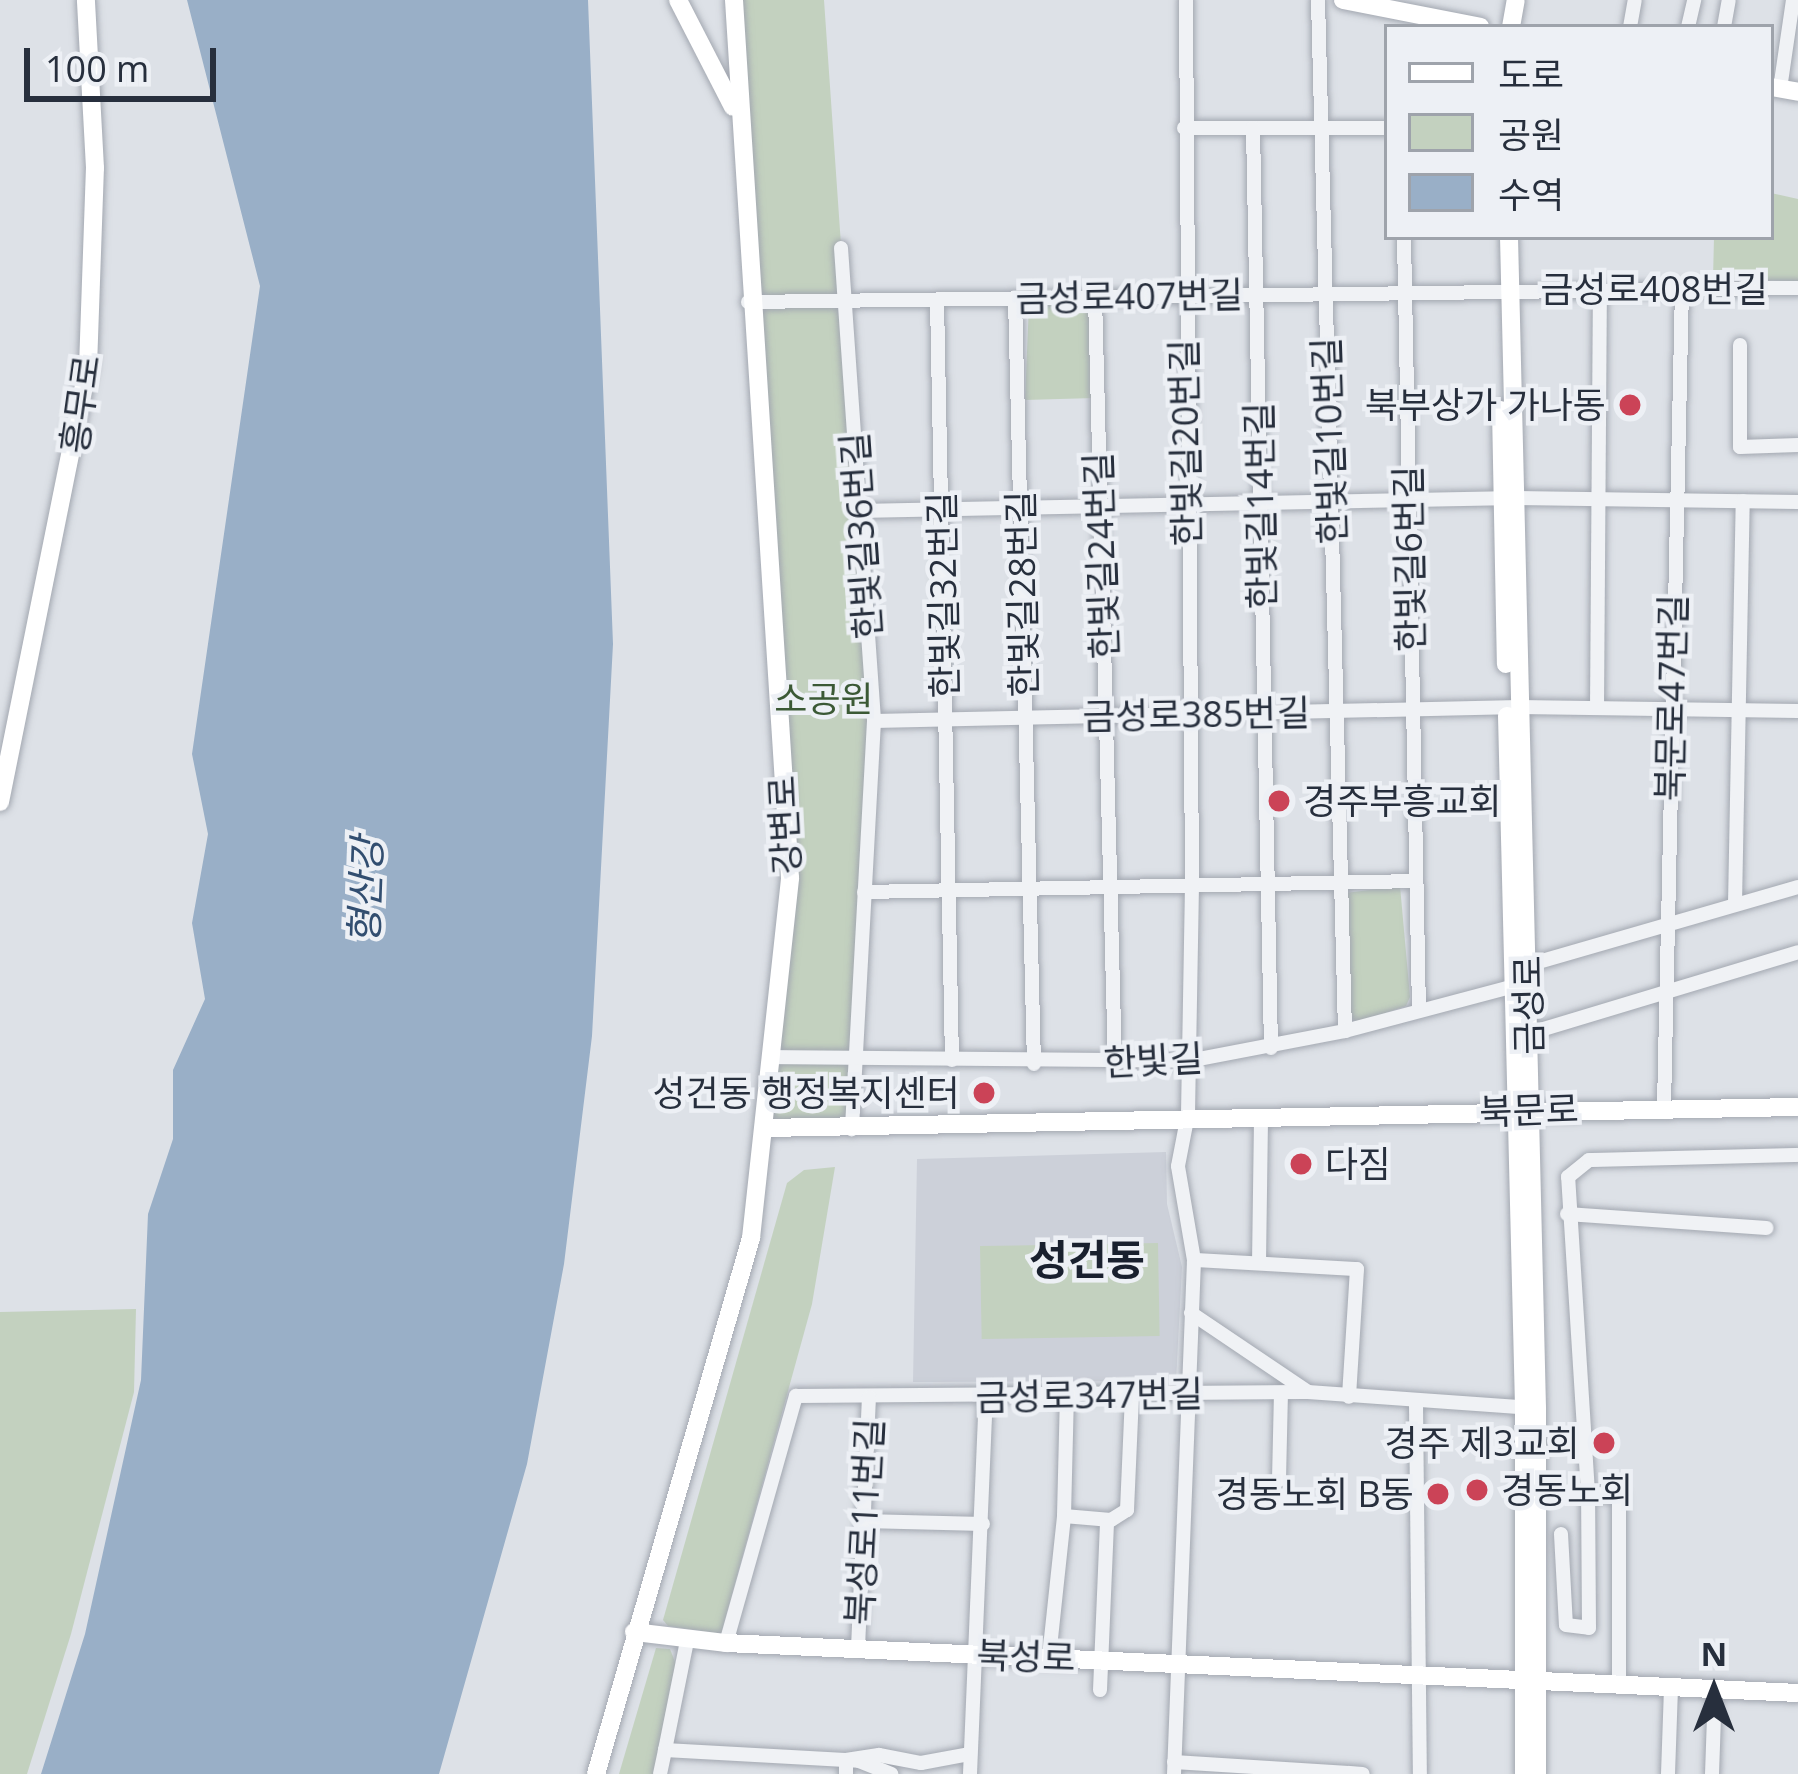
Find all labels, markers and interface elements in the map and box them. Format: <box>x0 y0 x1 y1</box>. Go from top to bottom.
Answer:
scale bar <box>30 24 222 98</box>
legend <box>1384 24 1774 240</box>
text: 100 m <box>45 44 149 93</box>
text: 도로 <box>1498 50 1564 99</box>
text: 공원 <box>1498 110 1564 159</box>
text: 수역 <box>1498 170 1564 219</box>
street label: 금성로408번길 <box>1540 267 1768 311</box>
street label: 금성로407번길 <box>1015 272 1243 320</box>
street label: 한빛길10번길 <box>1304 337 1354 545</box>
street label: 한빛길20번길 <box>1162 339 1208 547</box>
street label: 흥무로 <box>52 352 108 456</box>
place label: 북부상가 가나동 <box>1365 383 1606 427</box>
marker: 북부상가 가나동 <box>1617 392 1643 418</box>
street label: 한빛길14번길 <box>1237 402 1283 610</box>
street label: 한빛길36번길 <box>832 431 890 641</box>
street label: 한빛길24번길 <box>1076 452 1126 660</box>
street label: 한빛길6번길 <box>1386 466 1432 652</box>
street label: 한빛길28번길 <box>999 490 1045 698</box>
street label: 한빛길32번길 <box>920 491 966 699</box>
street label: 북문로47번길 <box>1648 594 1694 802</box>
park label: 소공원 <box>774 677 874 721</box>
street label: 금성로385번길 <box>1082 690 1310 738</box>
street label: 강변로 <box>760 774 808 876</box>
place label: 경주부흥교회 <box>1303 779 1502 823</box>
marker: 경주부흥교회 <box>1266 788 1292 814</box>
water label: 형산강 <box>340 836 390 946</box>
street label: 금성로 <box>1506 955 1550 1055</box>
street label: 한빛길 <box>1102 1036 1204 1084</box>
place label: 성건동 행정복지센터 <box>653 1071 960 1115</box>
marker: 성건동 행정복지센터 <box>971 1080 997 1106</box>
street label: 북문로 <box>1479 1087 1579 1133</box>
place label: 다짐 <box>1325 1142 1391 1186</box>
marker: 다짐 <box>1288 1151 1314 1177</box>
district label: 성건동 <box>1029 1234 1145 1284</box>
street label: 금성로347번길 <box>975 1371 1203 1419</box>
street label: 북성로11번길 <box>837 1418 891 1626</box>
place label: 경주 제3교회 <box>1384 1421 1580 1465</box>
marker: 경주 제3교회 <box>1591 1430 1617 1456</box>
place label: 경동노회 <box>1501 1468 1633 1512</box>
place label: 경동노회 B동 <box>1216 1472 1414 1516</box>
marker: 경동노회 <box>1464 1477 1490 1503</box>
marker: 경동노회 B동 <box>1425 1481 1451 1507</box>
north arrow <box>1654 1630 1774 1750</box>
text: N <box>1701 1631 1727 1676</box>
street label: 북성로 <box>976 1633 1076 1679</box>

